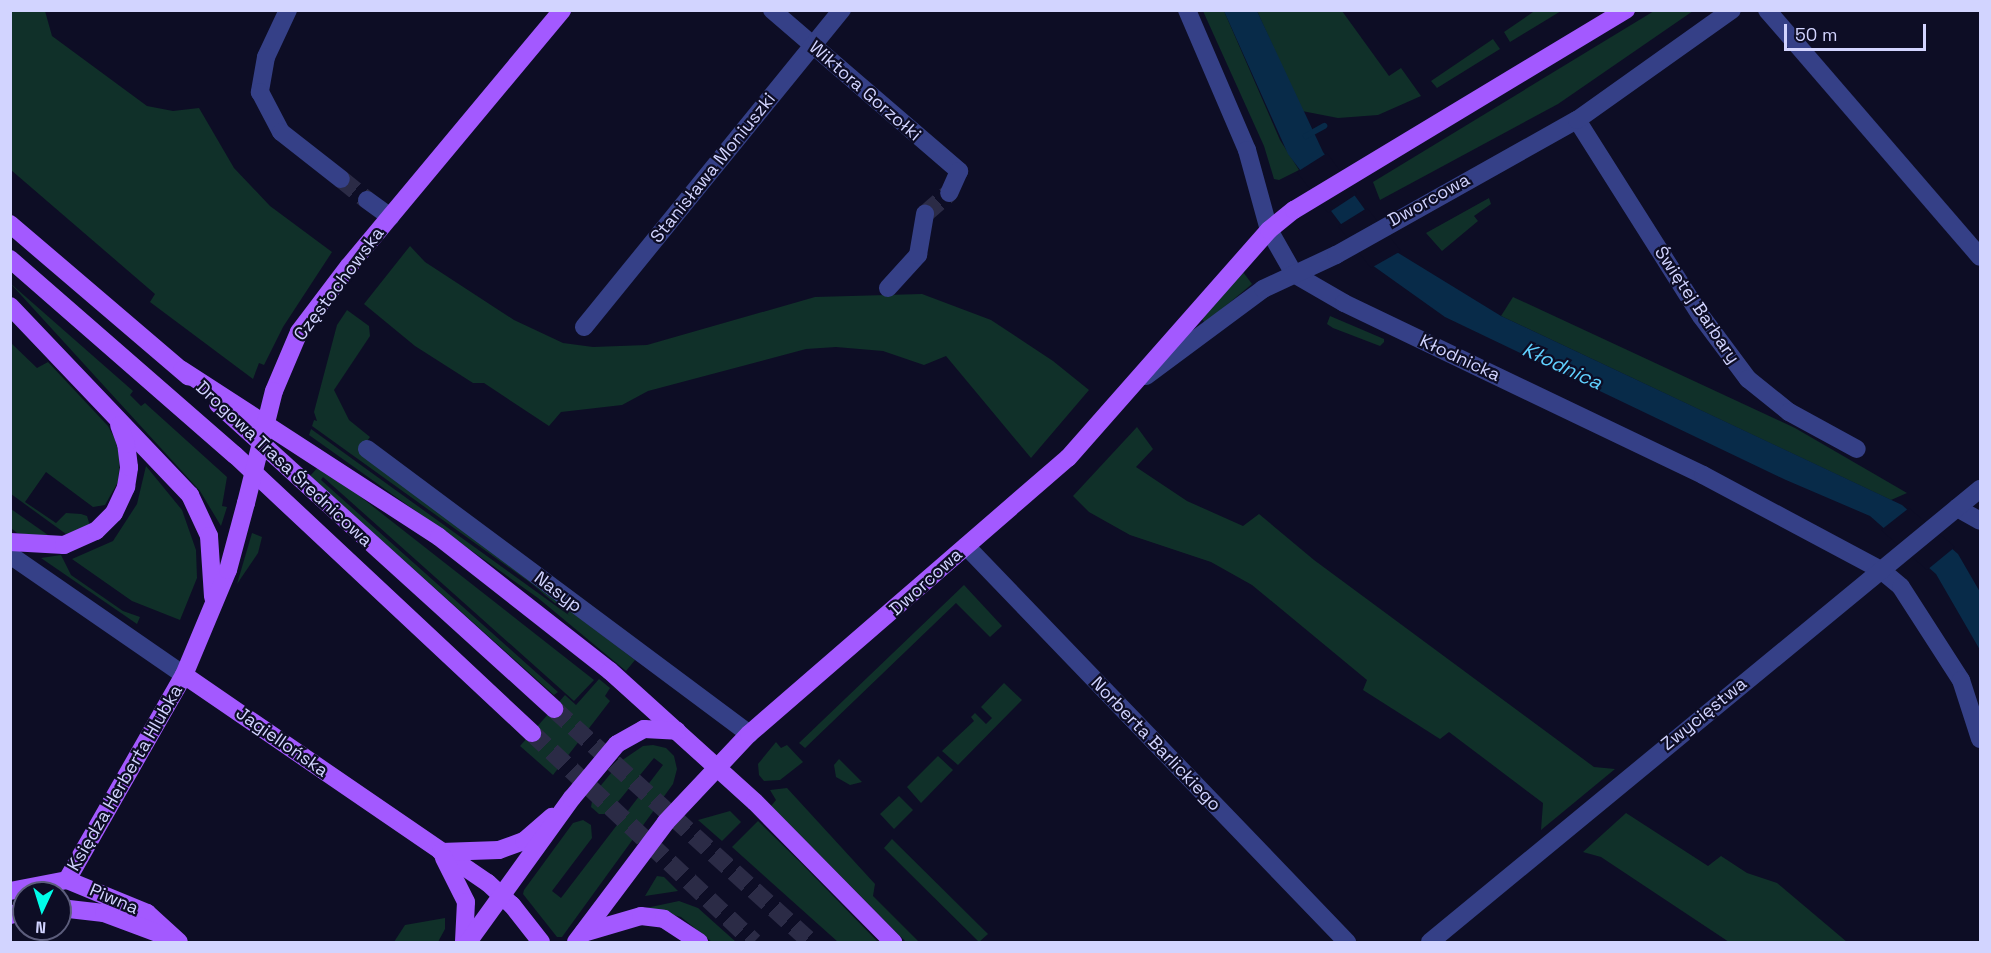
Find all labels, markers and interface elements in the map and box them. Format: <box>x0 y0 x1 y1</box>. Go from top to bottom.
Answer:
scale bar <box>1787 12 1930 50</box>
text: 50 m <box>1795 23 1837 46</box>
street label: Wiktora Gorzołki <box>805 37 925 145</box>
street label: Stanisława Moniuszki <box>646 89 780 247</box>
street label: Dworcowa <box>1384 169 1474 231</box>
street label: Częstochowska <box>289 223 389 345</box>
street label: Świętej Barbary <box>1650 242 1744 368</box>
street label: Kłodnicka <box>1416 330 1504 386</box>
water label: Kłodnica <box>1518 337 1606 395</box>
street label: Drogowa Trasa Średnicowa <box>191 377 377 551</box>
street label: Dworcowa <box>885 544 967 620</box>
street label: Nasyp <box>530 567 586 617</box>
street label: Norberta Barlickiego <box>1086 672 1226 816</box>
street label: Zwycięstwa <box>1657 673 1751 755</box>
street label: Księdza Herberta Hlubka <box>63 681 187 875</box>
street label: Jagiellońska <box>232 702 332 782</box>
street label: Piwna <box>86 879 142 919</box>
north arrow <box>12 881 72 941</box>
text: N <box>35 917 47 938</box>

